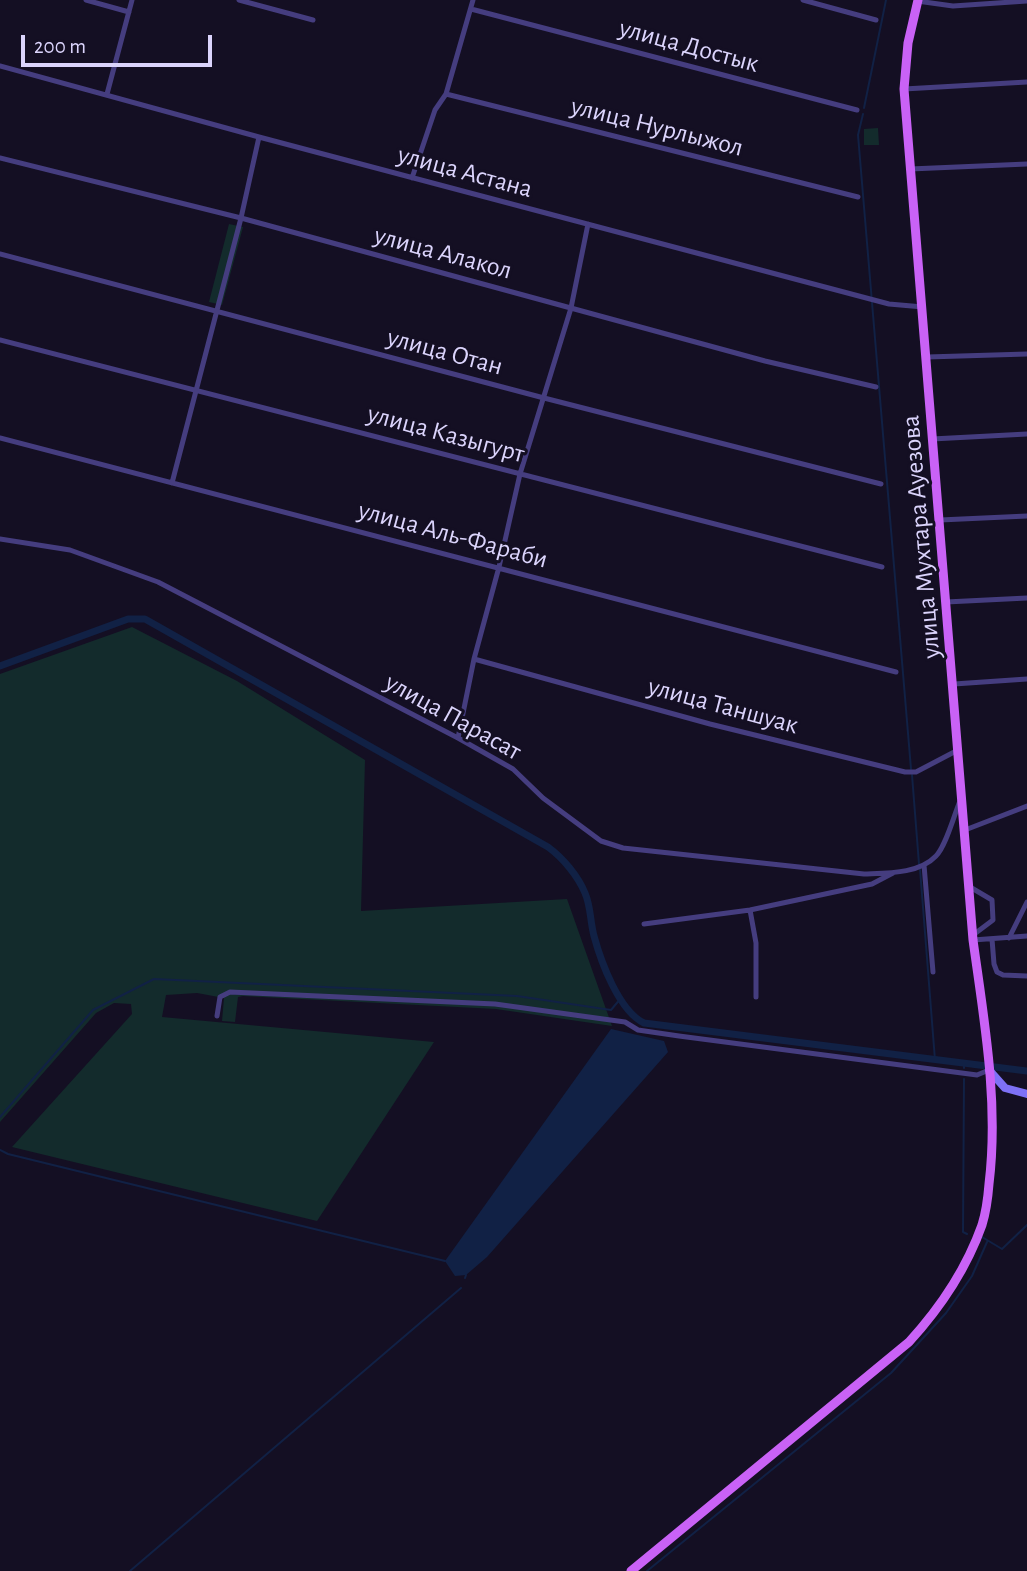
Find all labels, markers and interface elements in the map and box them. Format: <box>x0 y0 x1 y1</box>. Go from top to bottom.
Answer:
street label: улица Достык <box>616 12 762 80</box>
scale bar <box>24 21 215 65</box>
text: 200 m <box>34 36 86 57</box>
street label: улица Нурлыжол <box>568 90 746 164</box>
street label: улица Астана <box>394 139 536 205</box>
street label: улица Алакол <box>371 220 515 286</box>
street label: улица Отан <box>384 322 506 382</box>
street label: улица Казыгурт <box>364 398 528 470</box>
street label: улица Мухтара Ауезова <box>895 414 947 660</box>
street label: улица Аль-Фараби <box>355 495 551 575</box>
street label: улица Парасат <box>379 667 527 767</box>
street label: улица Таншуак <box>644 671 802 741</box>

